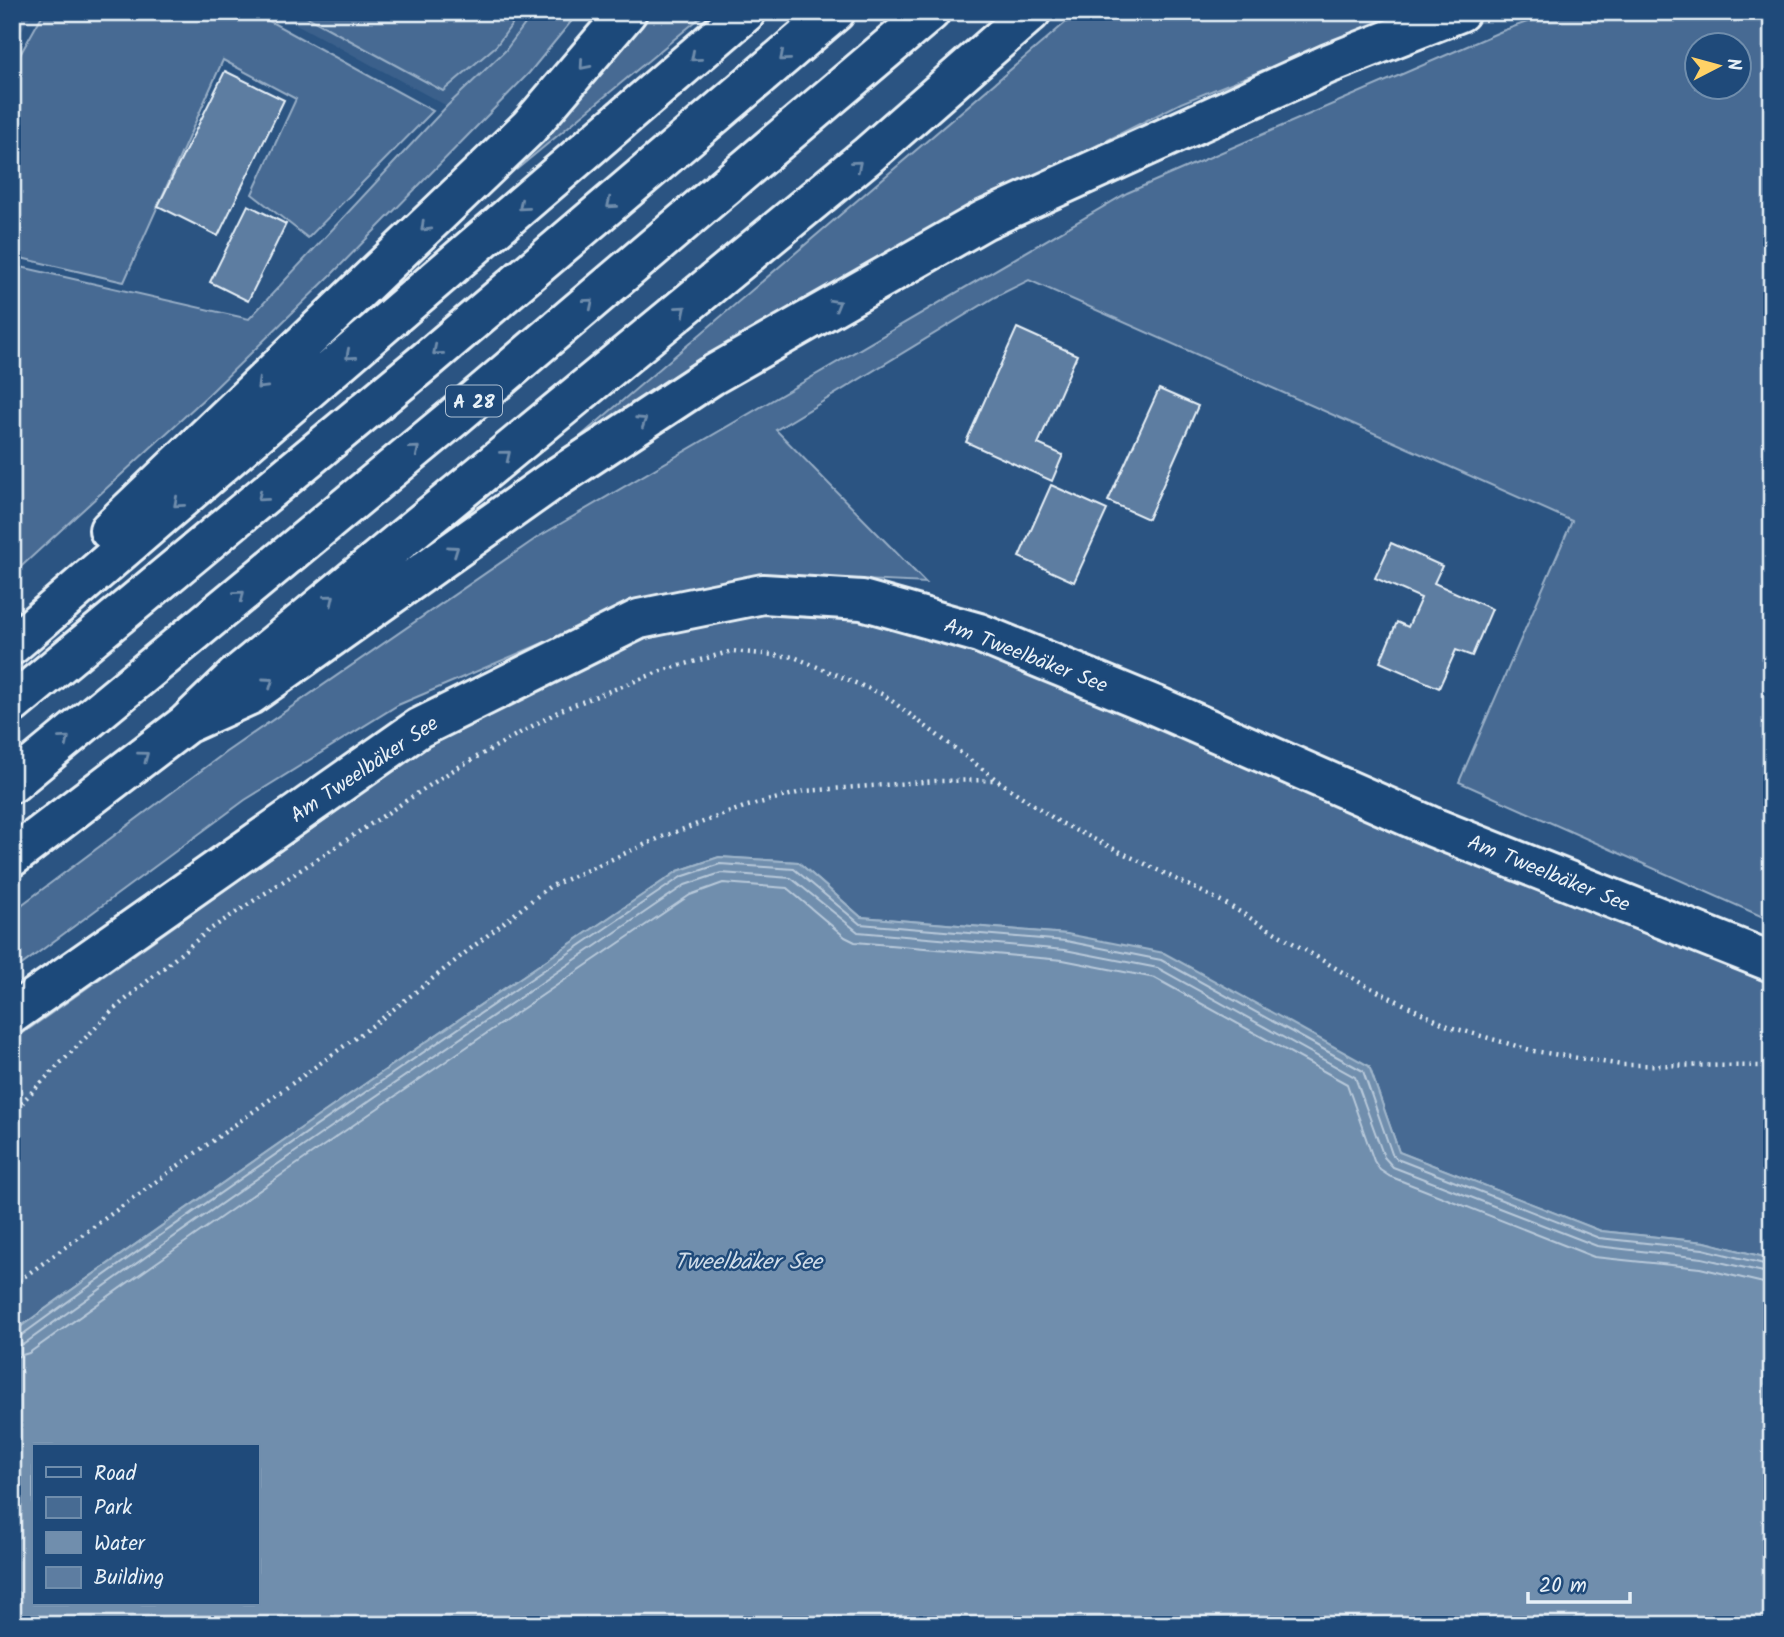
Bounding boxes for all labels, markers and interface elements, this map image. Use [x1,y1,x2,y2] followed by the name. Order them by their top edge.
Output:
[1682,32,1752,102] north arrow
[690,49,703,61] one-way arrow
[779,49,792,61] one-way arrow
[580,57,592,70] one-way arrow
[1717,57,1748,72] text: N
[848,161,861,173] one-way arrow
[606,196,618,209] one-way arrow
[518,198,531,210] one-way arrow
[420,219,433,232] one-way arrow
[581,299,594,311] one-way arrow
[829,299,842,312] one-way arrow
[674,306,686,319] one-way arrow
[432,343,445,355] one-way arrow
[346,347,359,359] one-way arrow
[256,376,269,389] one-way arrow
[446,386,502,416] road number: A 28
[634,417,647,430] one-way arrow
[408,445,420,458] one-way arrow
[499,451,511,464] one-way arrow
[257,489,270,501] one-way arrow
[173,495,186,507] one-way arrow
[446,546,459,558] one-way arrow
[232,591,245,603] one-way arrow
[322,595,335,607] one-way arrow
[939,610,1113,703] street label: Am Tweelbäker See
[261,678,274,690] one-way arrow
[284,708,446,832] street label: Am Tweelbäker See
[56,736,69,748] one-way arrow
[137,752,149,765] one-way arrow
[1462,827,1635,922] street label: Am Tweelbäker See
[674,1245,825,1281] water label: Tweelbäker See
[32,1444,259,1606] legend
[94,1458,137,1491] text: Road
[94,1492,132,1525] text: Park
[94,1528,146,1561] text: Water
[1528,1560,1630,1604] scale bar
[94,1562,164,1595] text: Building
[1539,1570,1587,1603] text: 20 m

